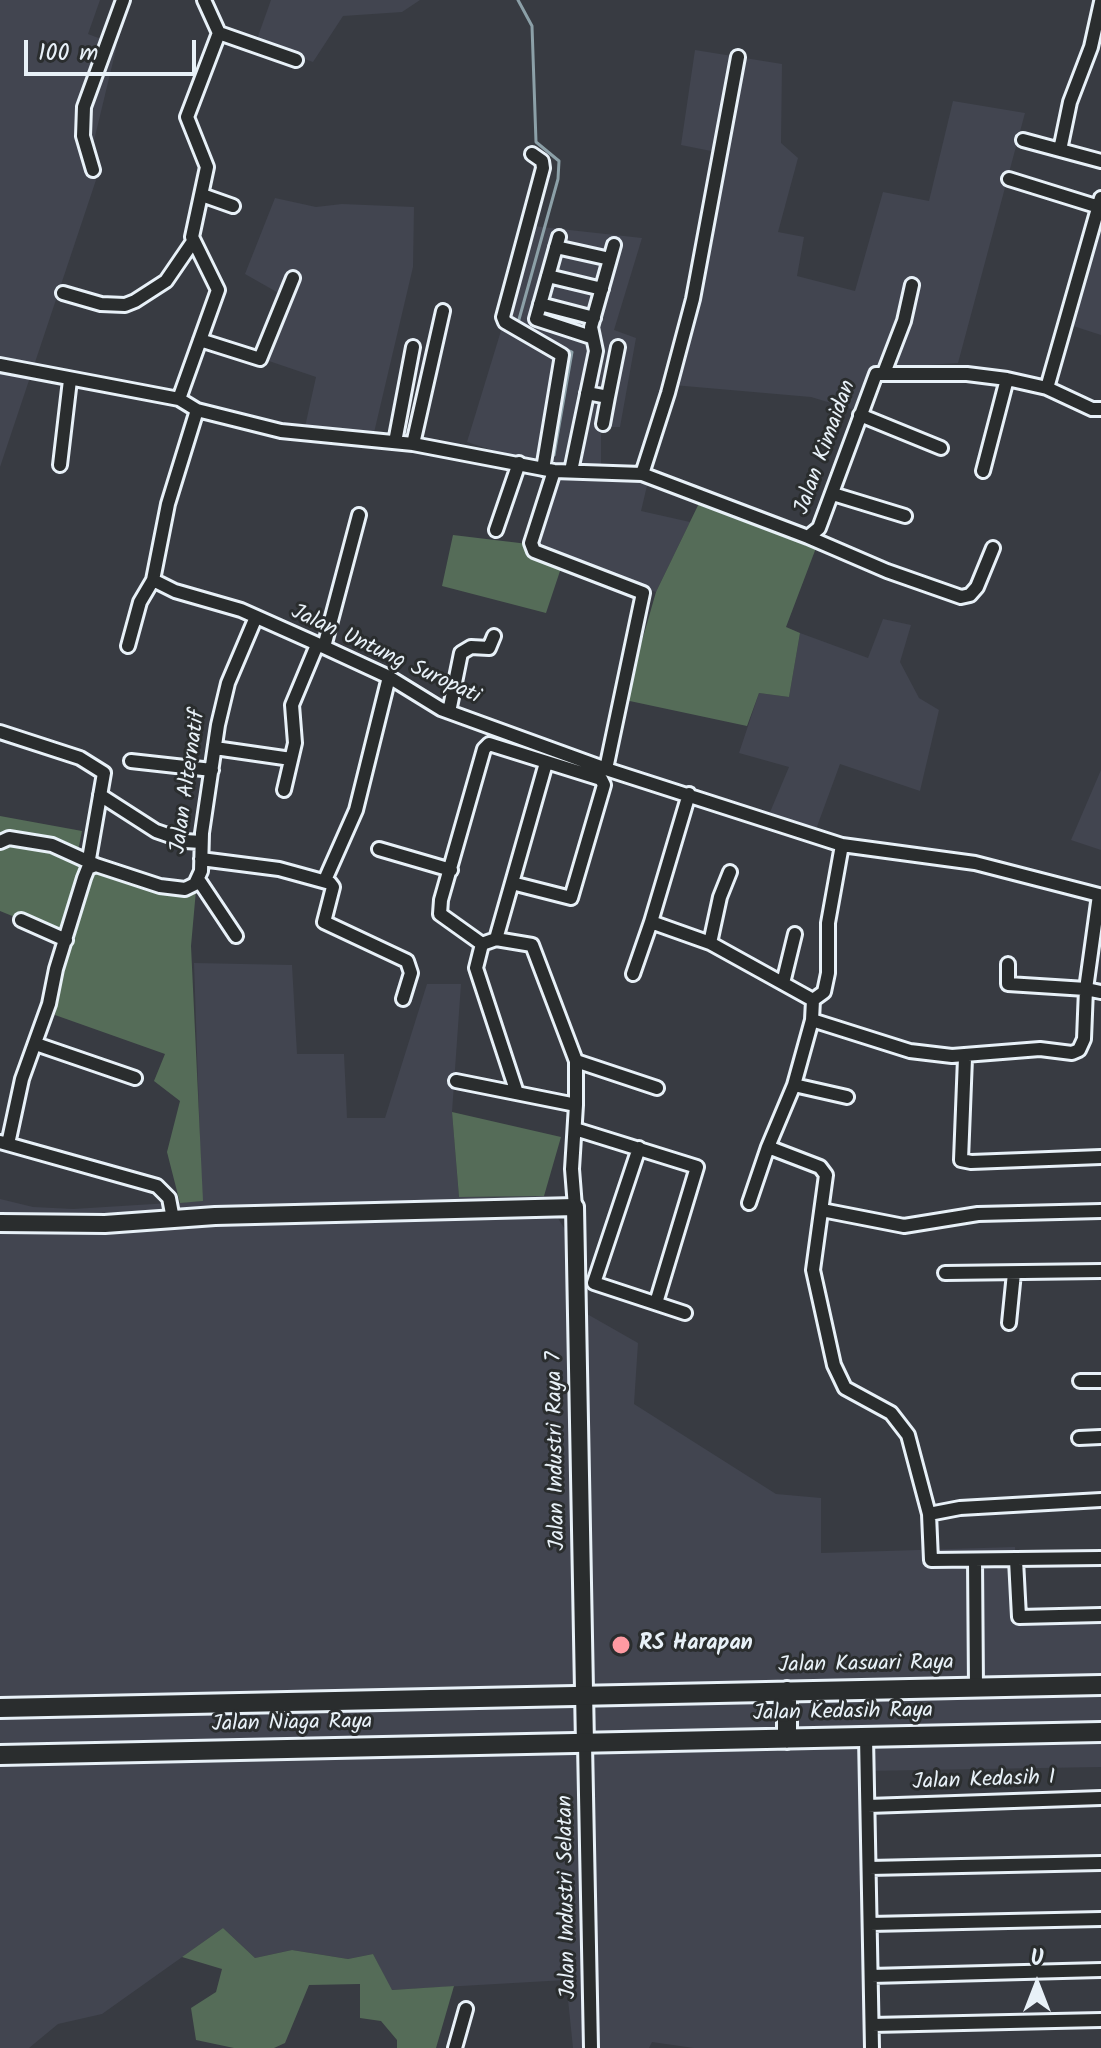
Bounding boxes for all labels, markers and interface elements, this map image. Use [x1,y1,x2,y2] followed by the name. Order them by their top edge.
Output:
[28,24,200,74] scale bar
[38,34,98,73] text: 100 m
[790,377,864,519] street label: Jalan Kimaidan
[286,601,484,711] street label: Jalan Untung Suropati
[167,708,213,856] street label: Jalan Alternatif
[543,1351,573,1551] street label: Jalan Industri Raya 7
[639,1632,753,1658] place label: RS Harapan
[610,1634,632,1656] marker: RS Harapan
[778,1651,954,1681] street label: Jalan Kasuari Raya
[753,1699,933,1729] street label: Jalan Kedasih Raya
[211,1710,373,1740] street label: Jalan Niaga Raya
[912,1766,1056,1798] street label: Jalan Kedasih I
[554,1795,584,1999] street label: Jalan Industri Selatan
[1030,1942,1044,1977] text: U
[997,1944,1077,2024] north arrow

